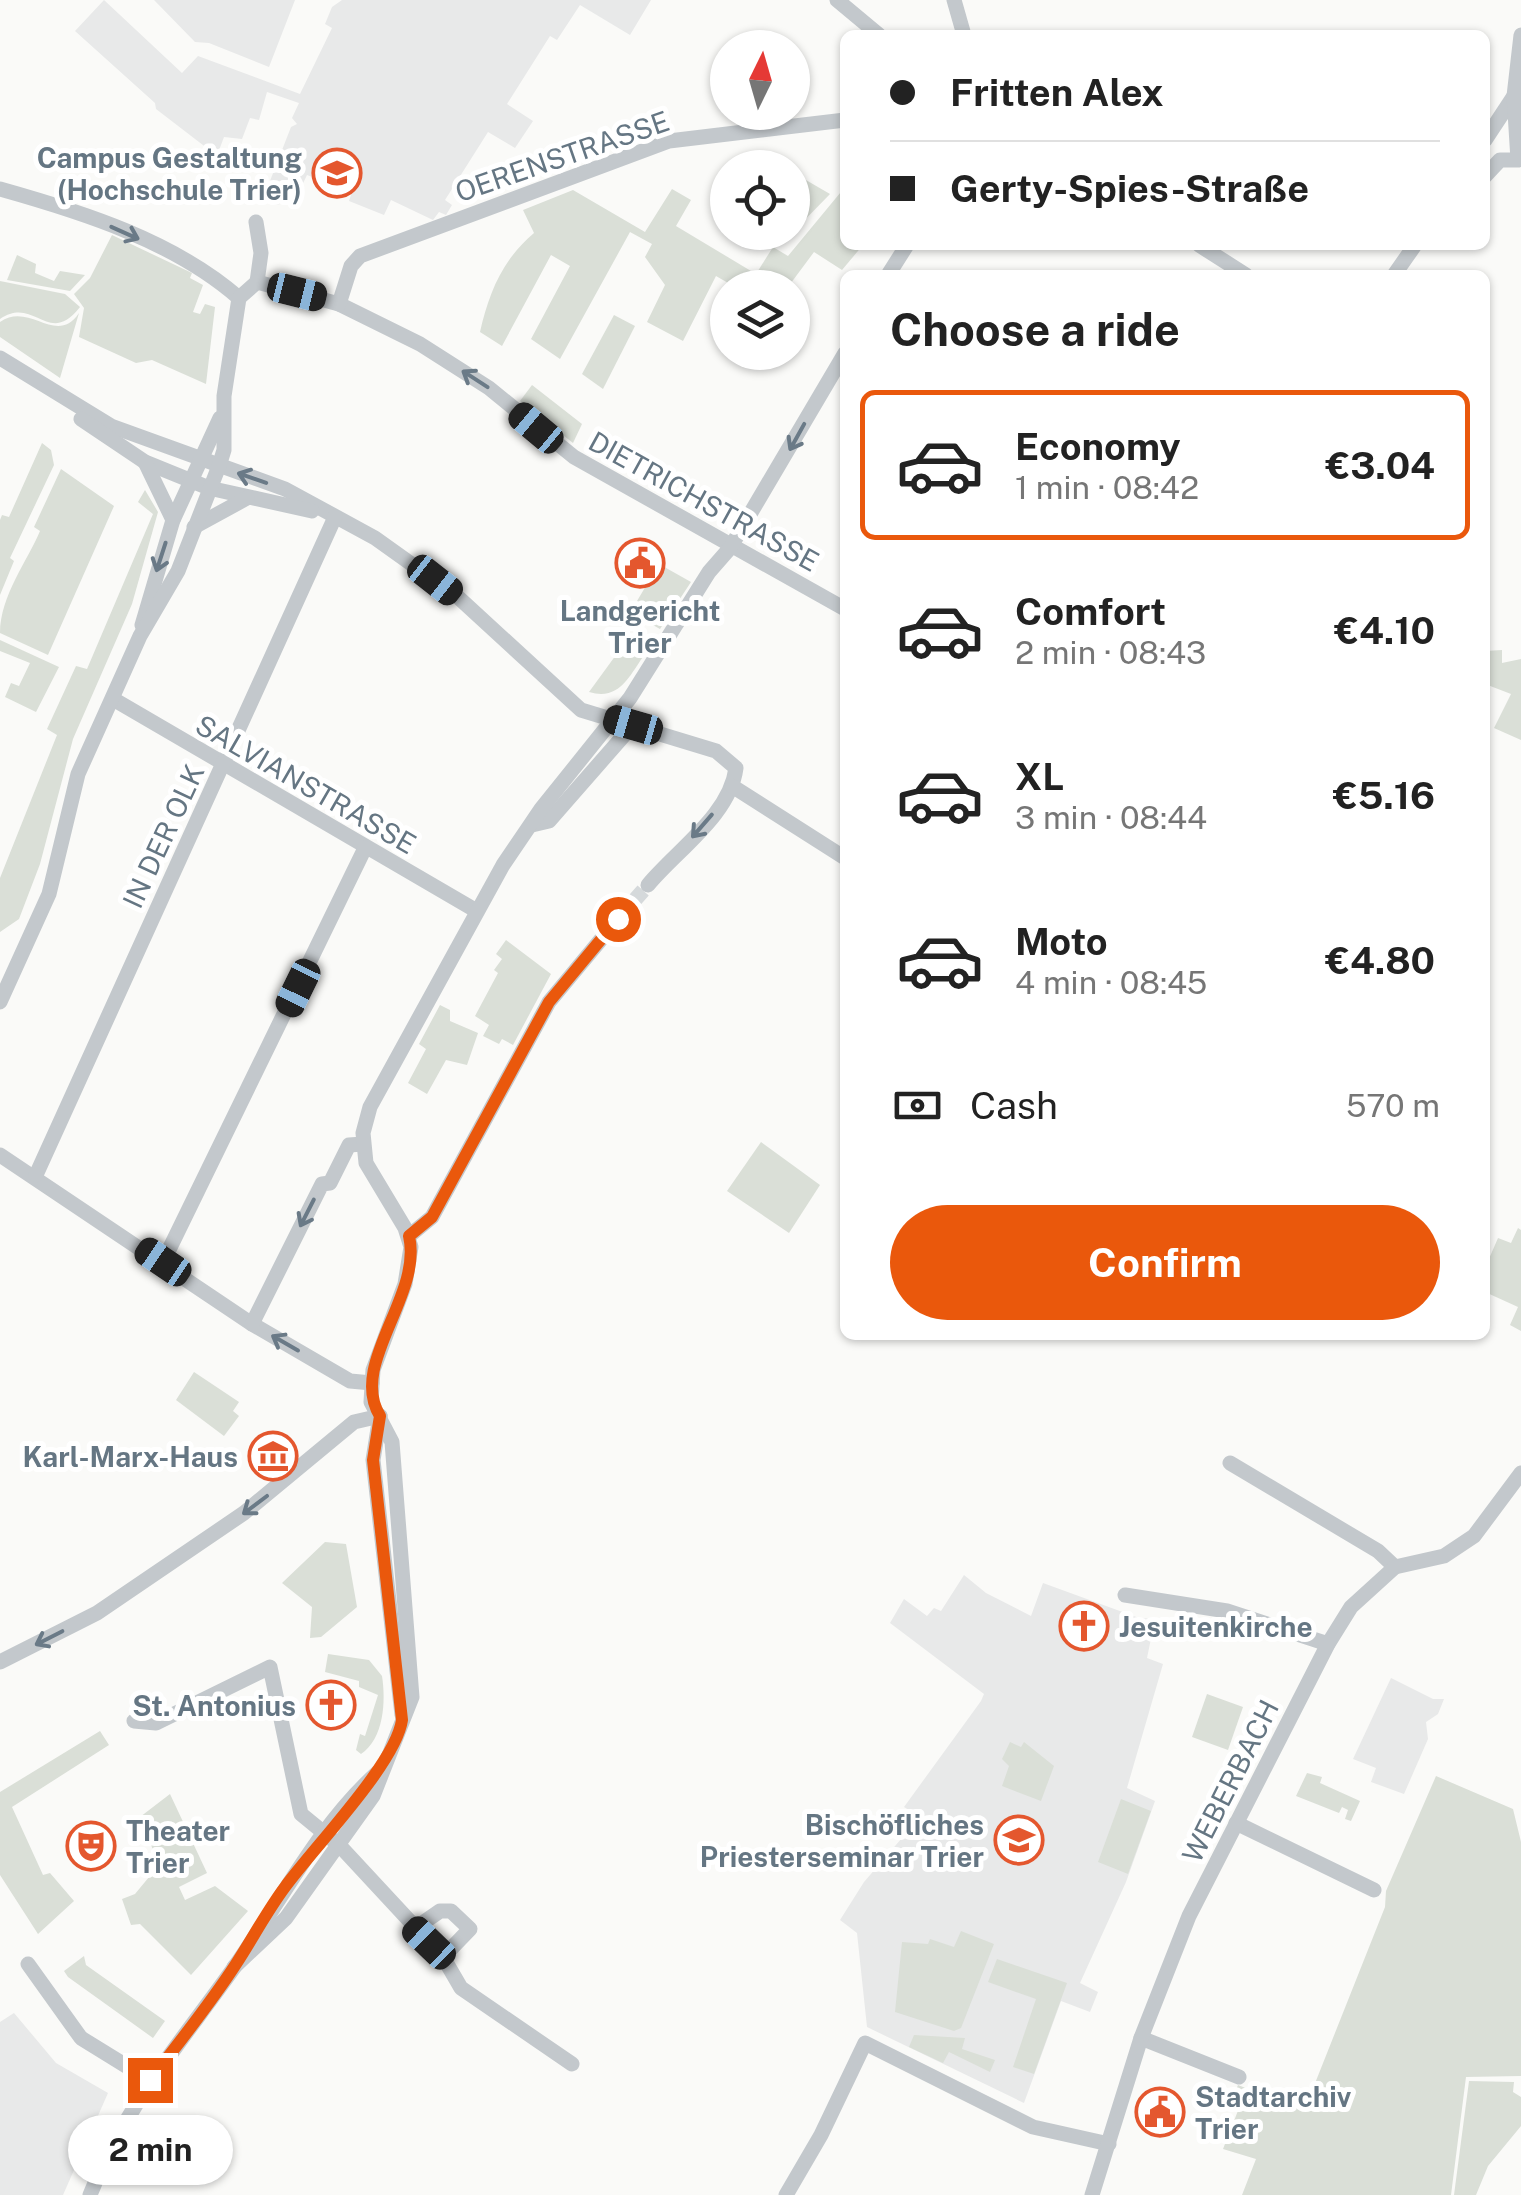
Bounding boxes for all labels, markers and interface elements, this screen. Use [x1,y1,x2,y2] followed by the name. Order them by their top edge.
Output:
[710,30,810,130] north arrow
[710,30,810,370] map controls
[950,70,1164,115] text: Fritten Alex
[451,104,673,208] street label: OERENSTRASSE
[37,141,302,206] place label: Campus Gestaltung (Hochschule Trier)
[311,147,363,199] school or university icon: Campus Gestaltung (Hochschule Trier)
[710,150,810,250] button: locate
[950,166,1309,211] text: Gerty-Spies-Straße
[109,225,140,243] one-way arrow
[264,270,330,314] car
[710,270,810,370] button: layers
[890,303,1180,356] text: Choose a ride
[461,368,489,389] one-way arrow
[503,397,569,459] car
[895,420,985,510] icon: car
[786,422,806,452] one-way arrow
[583,424,825,578] street label: DIETRICHSTRASSE
[1015,424,1181,469] text: Economy
[1325,443,1435,488] text: €3.04
[236,467,268,485] one-way arrow
[1015,469,1199,506] text: 1 min · 08:42
[614,537,666,589] public building icon: Landgericht Trier
[151,541,169,573] one-way arrow
[402,550,468,610] car
[895,585,985,675] icon: car
[1015,589,1166,634] text: Comfort
[560,594,720,659] place label: Landgericht Trier
[1334,608,1435,653] text: €4.10
[1015,634,1206,671] text: 2 min · 08:43
[600,702,666,748] car
[190,708,422,860] street label: SALVIANSTRASSE
[895,750,985,840] icon: car
[1015,754,1064,799] text: XL
[115,759,211,913] street label: IN DER OLK
[1333,773,1435,818] text: €5.16
[1015,799,1207,836] text: 3 min · 08:44
[691,813,713,839] one-way arrow
[596,897,641,942] route start
[895,915,985,1005] icon: car
[1015,919,1108,964] text: Moto
[1325,938,1435,983] text: €4.80
[271,954,325,1022] car
[1015,964,1207,1001] text: 4 min · 08:45
[890,1078,945,1133] icon: cash
[970,1083,1058,1128] text: Cash
[1346,1087,1440,1124] text: 570 m
[297,1198,316,1228] one-way arrow
[890,1205,1440,1320] button: Confirm
[130,1233,196,1291] car
[270,1333,300,1353] one-way arrow
[247,1430,299,1482] museum icon: Karl-Marx-Haus
[23,1440,238,1473] place label: Karl-Marx-Haus
[242,1494,269,1515] one-way arrow
[1058,1600,1110,1652] church icon: Jesuitenkirche
[1119,1610,1313,1643] place label: Jesuitenkirche
[34,1629,64,1648] one-way arrow
[305,1679,357,1731] church icon: St. Antonius
[132,1689,296,1722] place label: St. Antonius
[1175,1694,1285,1868] street label: WEBERBACH
[700,1808,984,1873] place label: Bischöfliches Priesterseminar Trier
[126,1814,230,1879] place label: Theater Trier
[993,1814,1045,1866] school or university icon: Bischöfliches Priesterseminar Trier
[65,1820,117,1872] theatre icon: Theater Trier
[397,1911,461,1975] car
[128,2058,173,2103] route end
[1195,2080,1352,2145] place label: Stadtarchiv Trier
[1134,2086,1186,2138] public building icon: Stadtarchiv Trier
[68,2115,232,2185] callout: 2 min
[109,2131,192,2168] text: 2 min

